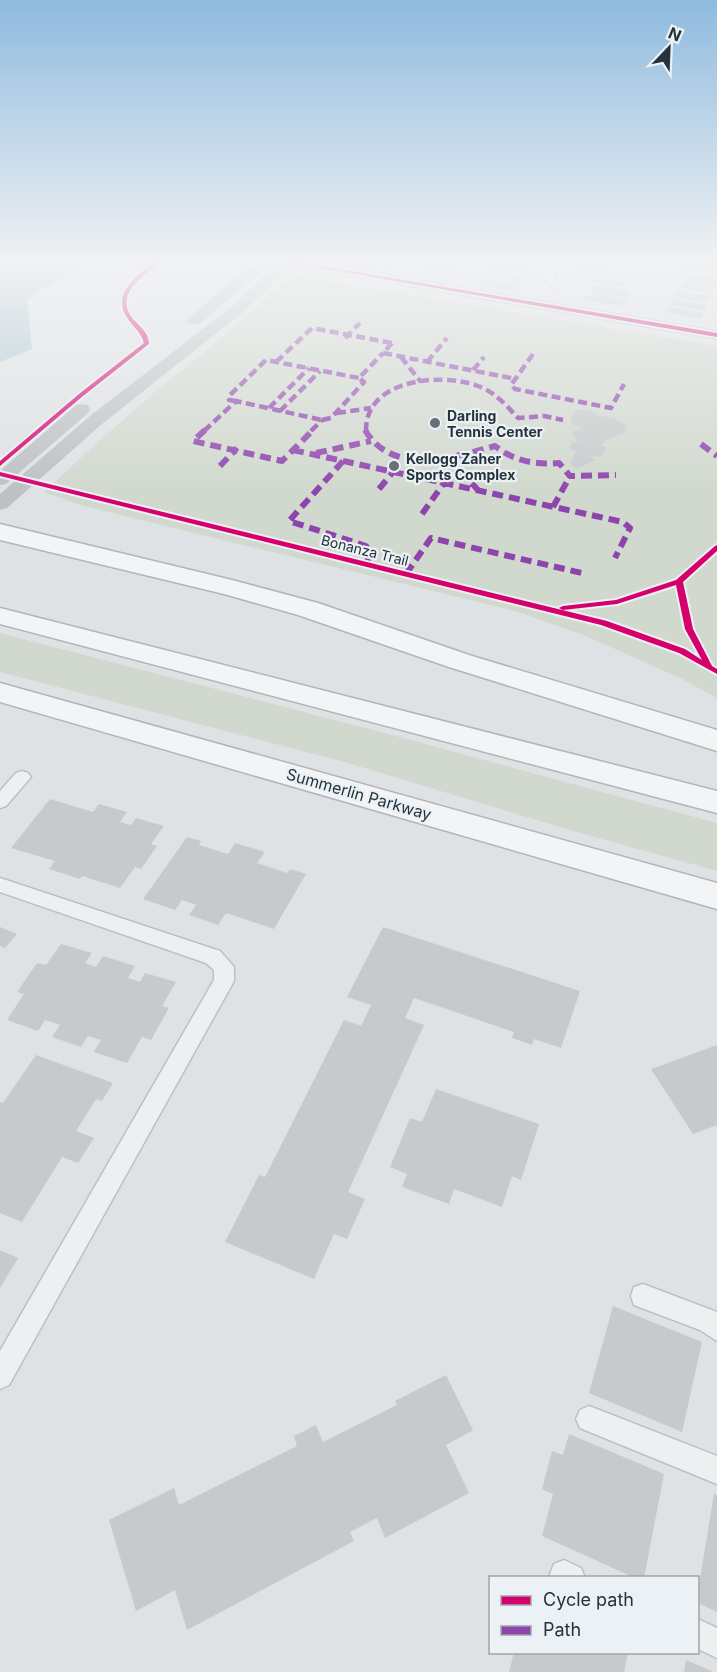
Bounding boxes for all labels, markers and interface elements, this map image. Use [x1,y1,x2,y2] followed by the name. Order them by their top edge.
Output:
[639,18,699,78] north arrow
[665,23,684,46] text: N
[447,407,543,440] place label: Darling Tennis Center
[428,416,442,430] marker: Darling Tennis Center
[406,450,515,483] place label: Kellogg Zaher Sports Complex
[387,459,401,473] marker: Kellogg Zaher Sports Complex
[319,531,411,569] street label: Bonanza Trail
[284,764,434,824] street label: Summerlin Parkway
[489,1576,699,1654] legend
[543,1589,634,1610] text: Cycle path
[543,1619,581,1640] text: Path

